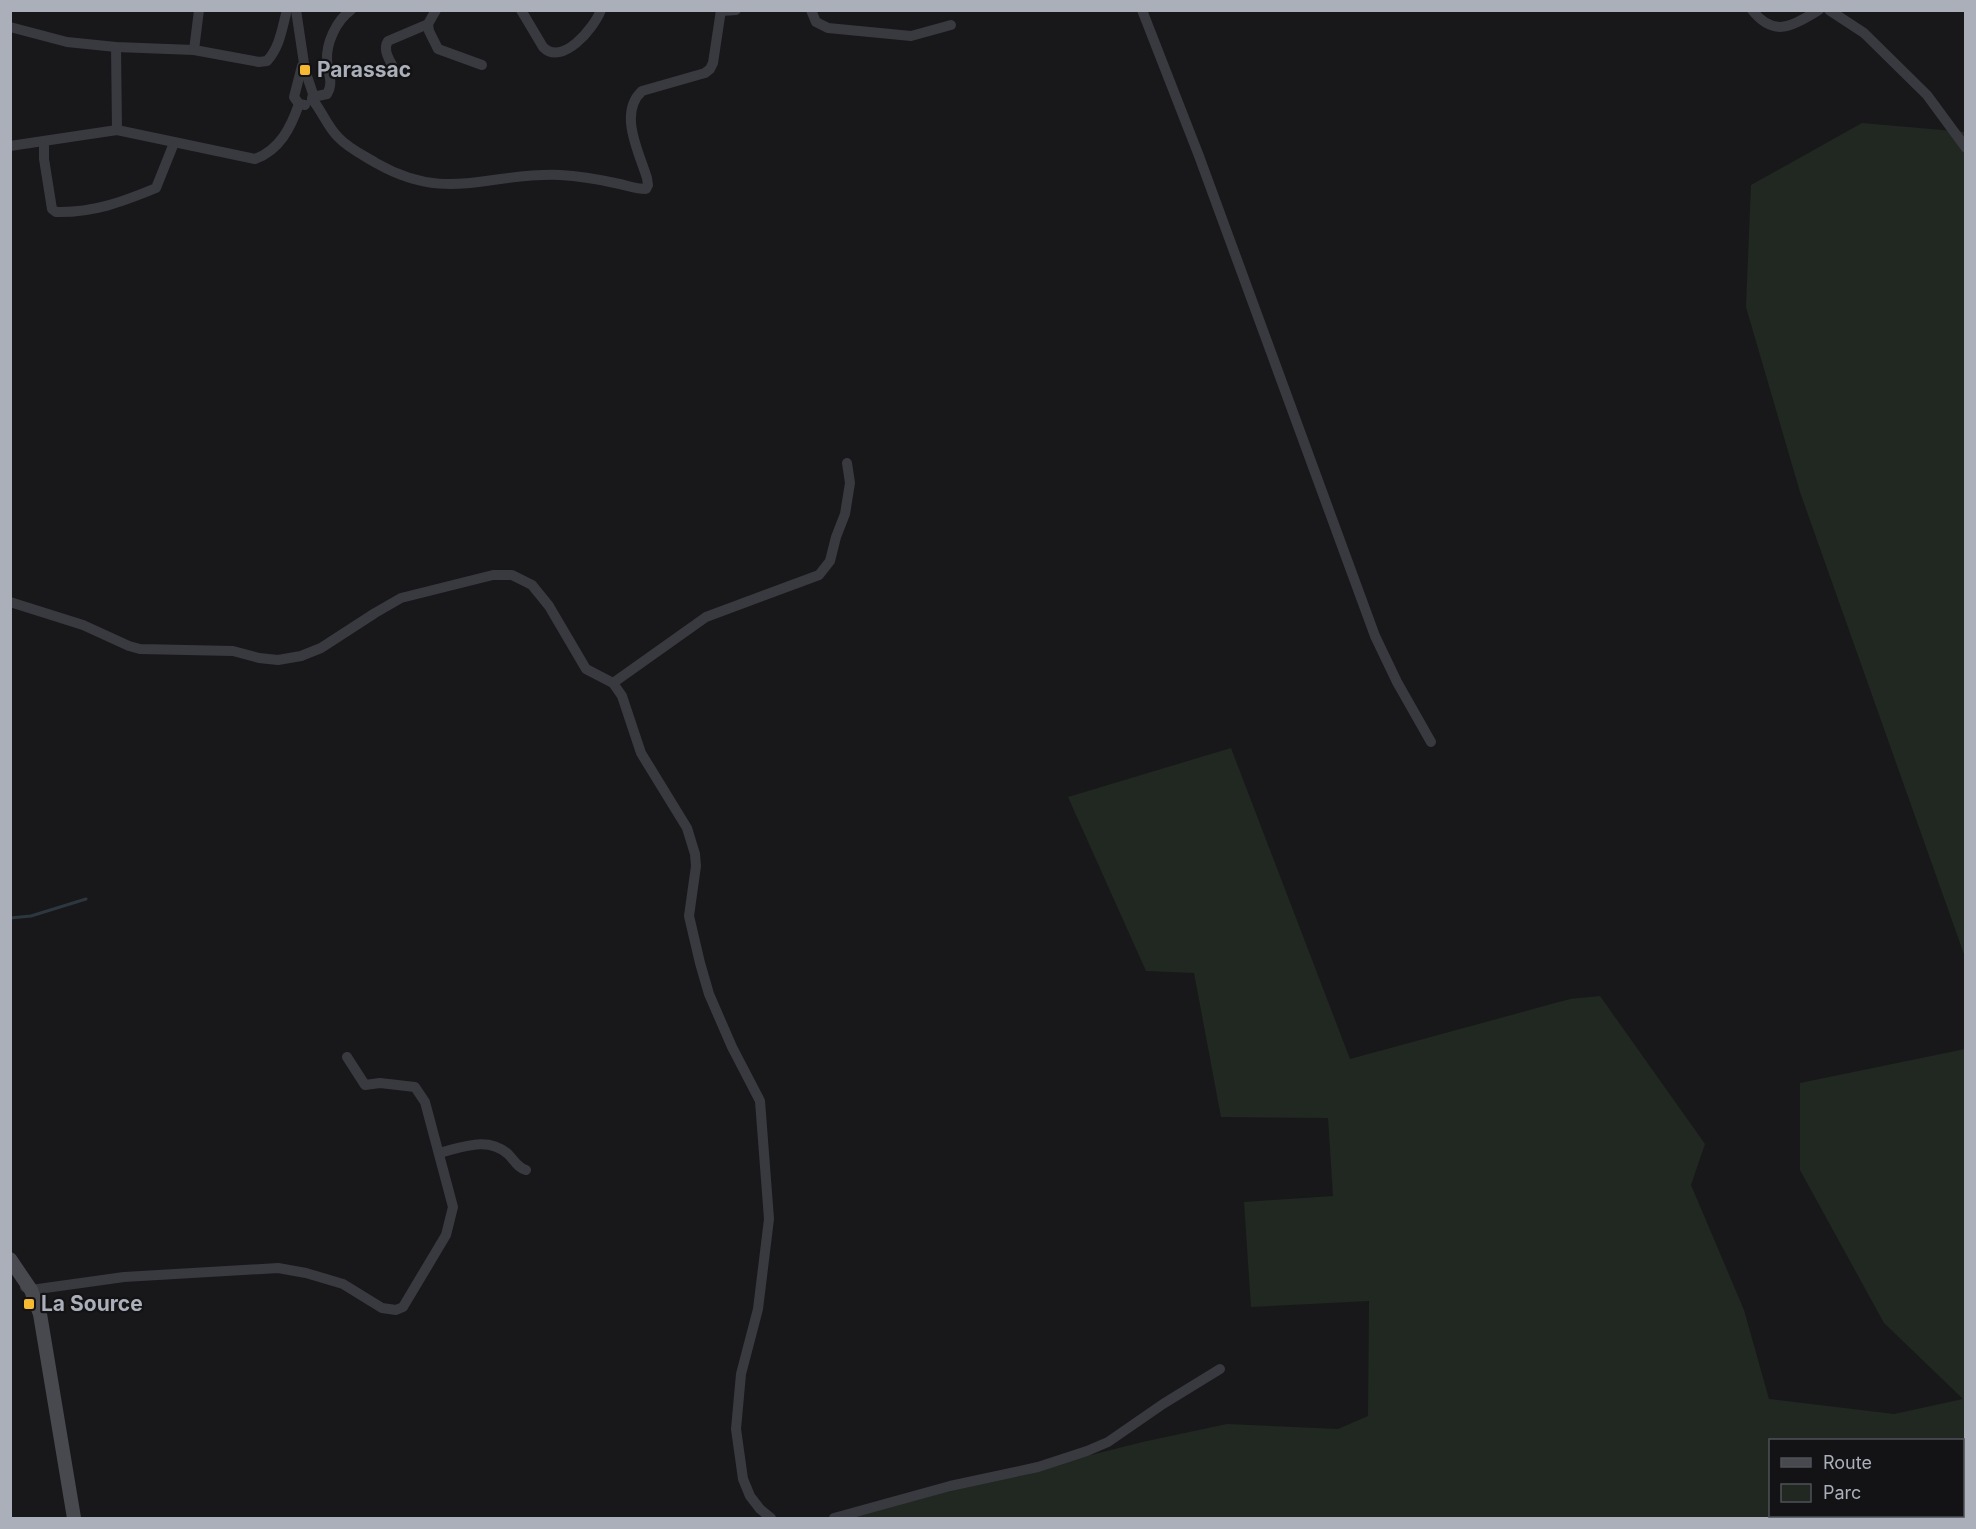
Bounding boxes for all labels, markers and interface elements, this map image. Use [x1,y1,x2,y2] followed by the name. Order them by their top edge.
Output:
[317,57,411,82] place label: Parassac
[298,63,312,77] marker: Parassac
[41,1291,143,1316] place label: La Source
[22,1297,36,1311] marker: La Source
[1769,1439,1964,1517] legend
[1823,1452,1872,1473] text: Route
[1823,1482,1861,1503] text: Parc

